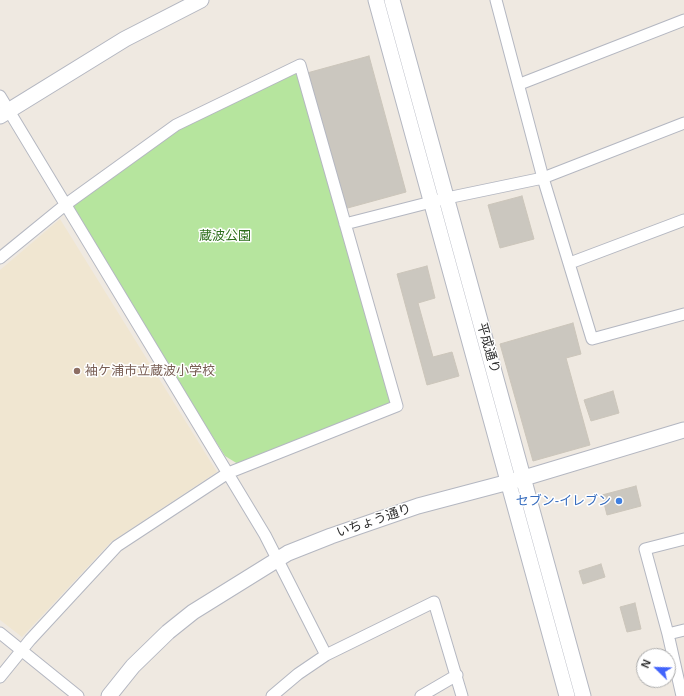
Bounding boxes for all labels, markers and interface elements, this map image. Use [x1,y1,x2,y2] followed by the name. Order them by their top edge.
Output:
[199,228,251,244] park label: 蔵波公園
[473,321,503,375] street label: 平成通り
[85,363,215,379] place label: 袖ケ浦市立蔵波小学校
[72,366,82,376] marker: 袖ケ浦市立蔵波小学校
[516,493,611,509] place label: セブン-イレブン
[614,496,624,506] marker: セブン-イレブン
[335,501,413,541] street label: いちょう通り
[636,648,676,688] north arrow
[639,658,653,670] text: N

